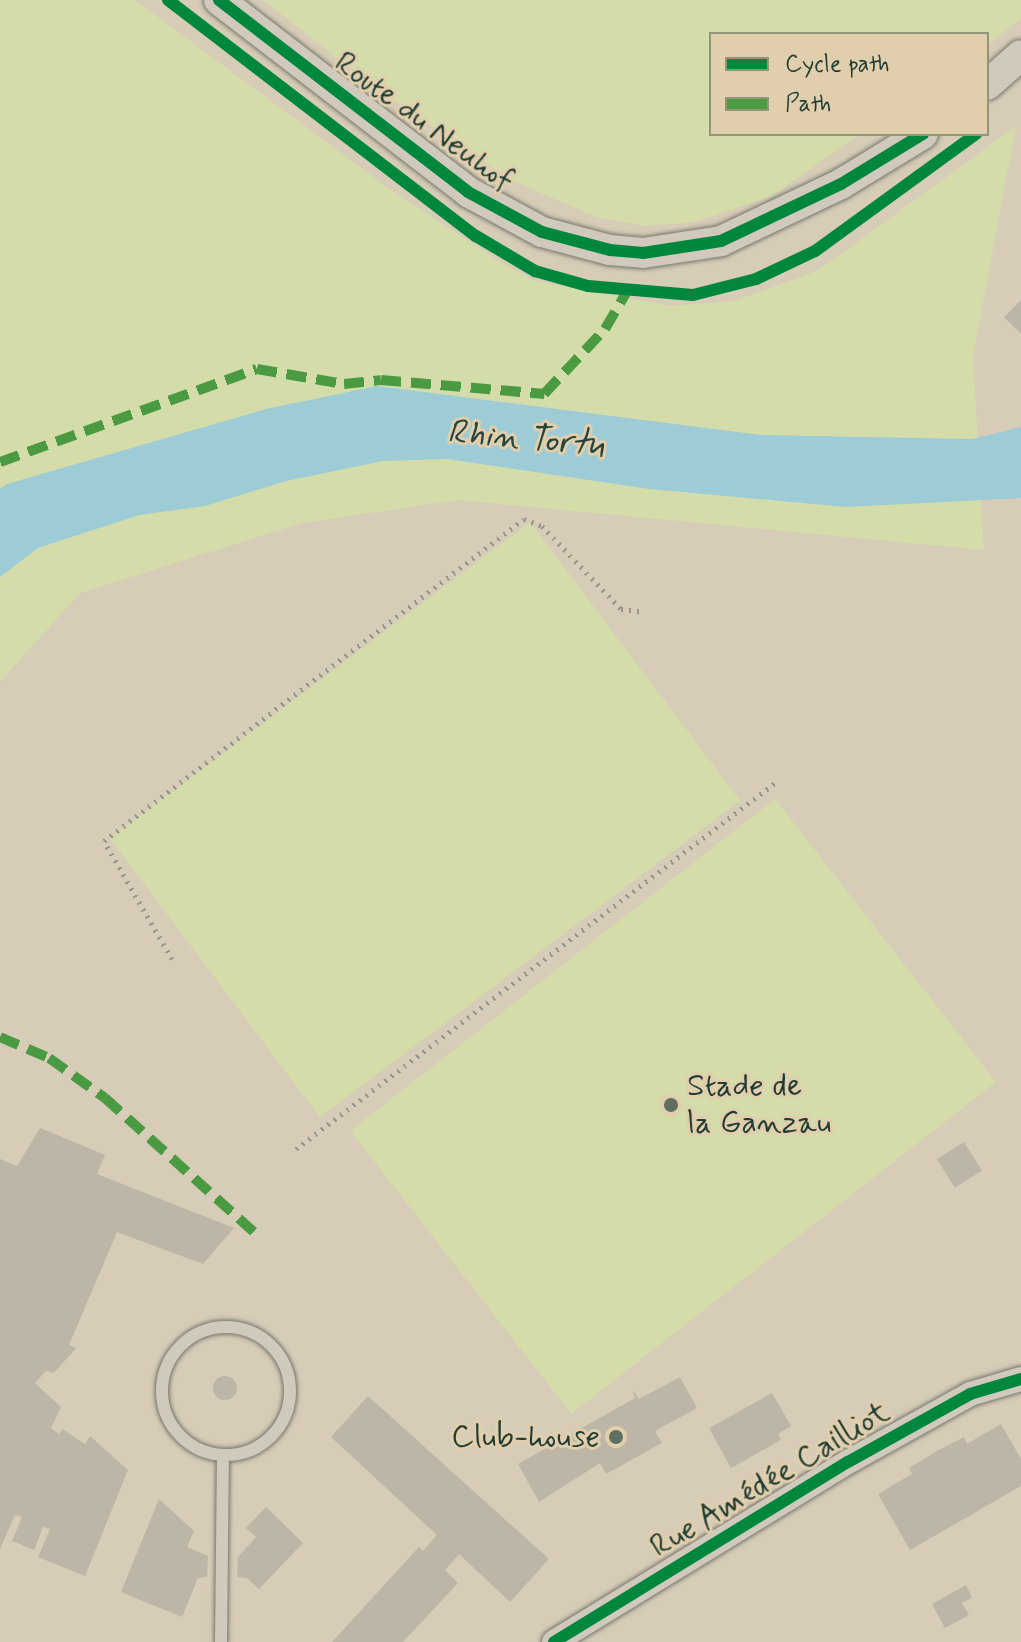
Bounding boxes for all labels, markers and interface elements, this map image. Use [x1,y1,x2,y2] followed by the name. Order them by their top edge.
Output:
[709,32,989,136] legend
[330,46,518,198] street label: Route du Neuhof
[785,49,890,80] text: Cycle path
[785,89,831,120] text: Path
[445,412,607,466] water label: Rhin Tortu
[687,1068,824,1143] place label: Stade de la Ganzau
[662,1096,680,1114] marker: Stade de la Ganzau
[643,1393,897,1567] street label: Rue Amédée Cailliot
[451,1418,600,1456] place label: Club-house
[607,1428,625,1446] marker: Club-house

